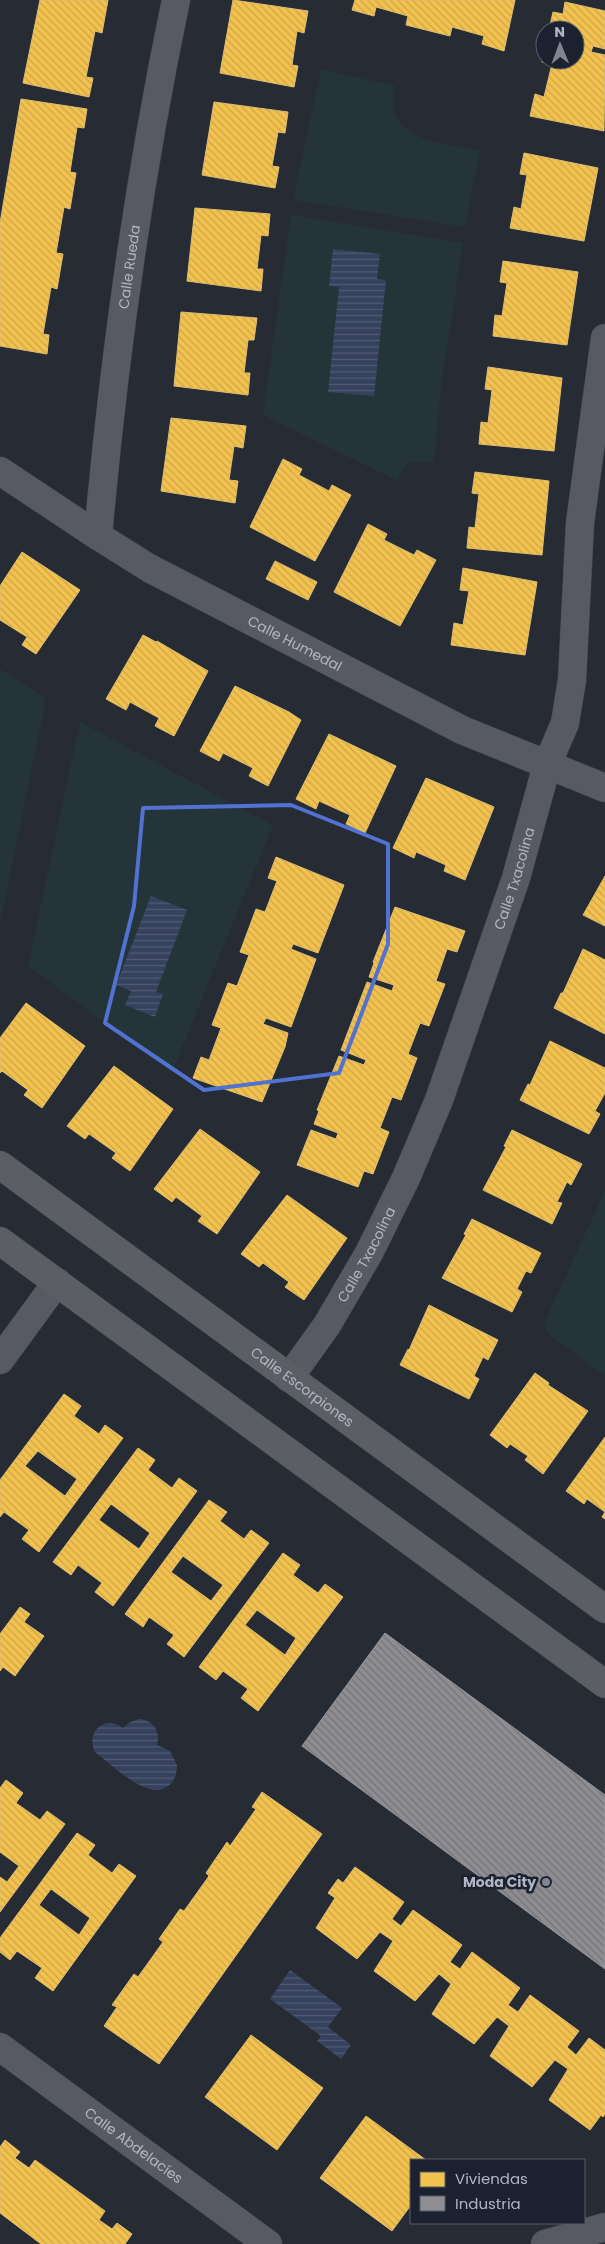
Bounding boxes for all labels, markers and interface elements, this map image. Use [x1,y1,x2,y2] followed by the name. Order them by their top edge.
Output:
[535,20,585,70] north arrow
[554,22,565,42] text: N
[113,223,145,310] street label: Calle Rueda
[244,611,346,676] street label: Calle Humedal
[489,825,539,932] street label: Calle Txacolina
[332,1203,400,1306] street label: Calle Txacolina
[247,1342,358,1432] street label: Calle Escorpiones
[463,1872,536,1892] place label: Moda City
[540,1876,552,1888] marker: Moda City
[80,2102,187,2188] street label: Calle Abdelacíes
[410,2159,585,2224] legend
[455,2168,528,2189] text: Viviendas
[455,2193,521,2214] text: Industria

